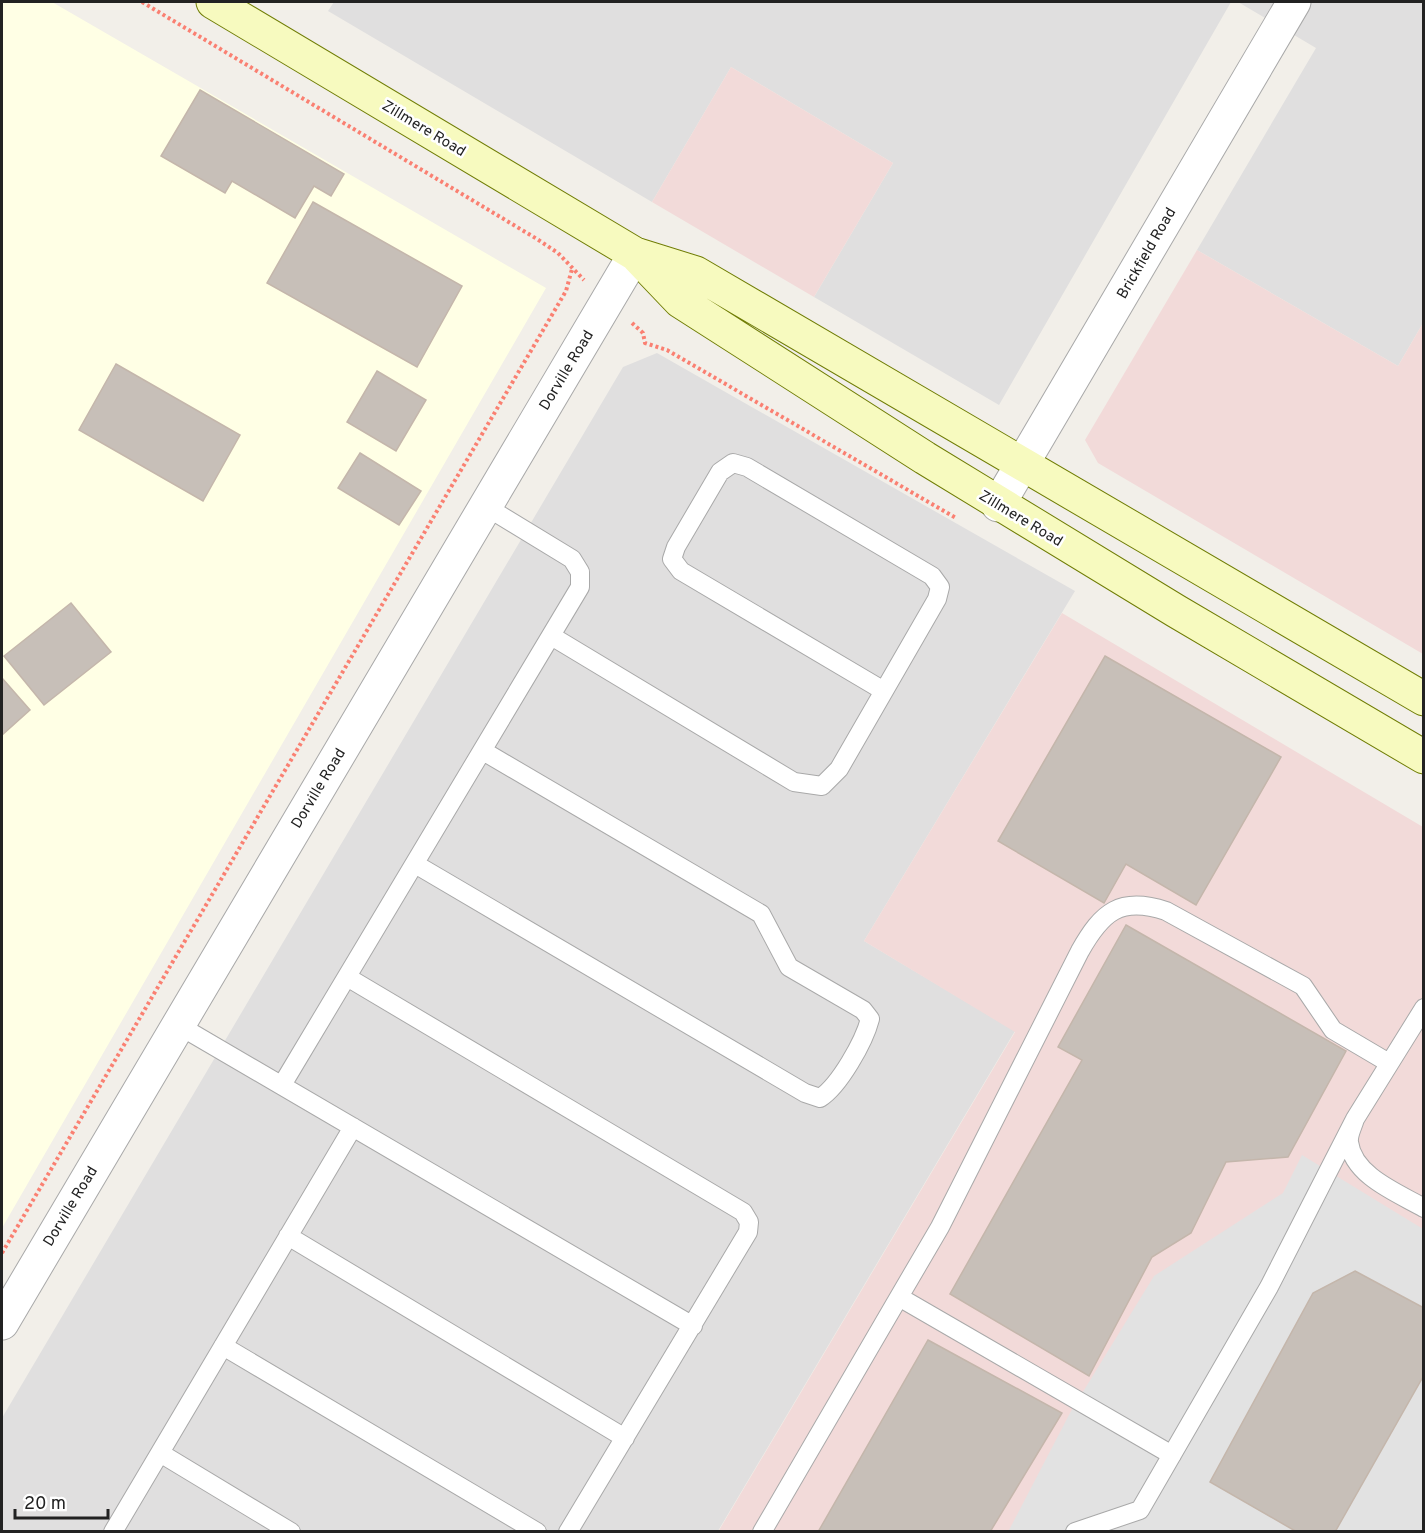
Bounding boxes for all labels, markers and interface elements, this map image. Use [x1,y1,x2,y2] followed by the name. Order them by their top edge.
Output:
[378,97,469,162] street label: Zillmere Road
[1114,205,1181,303] street label: Brickfield Road
[536,327,599,414] street label: Dorville Road
[975,487,1066,552] street label: Zillmere Road
[288,745,351,832] street label: Dorville Road
[40,1163,103,1250] street label: Dorville Road
[15,1482,108,1520] scale bar
[24,1493,66,1516] text: 20 m

